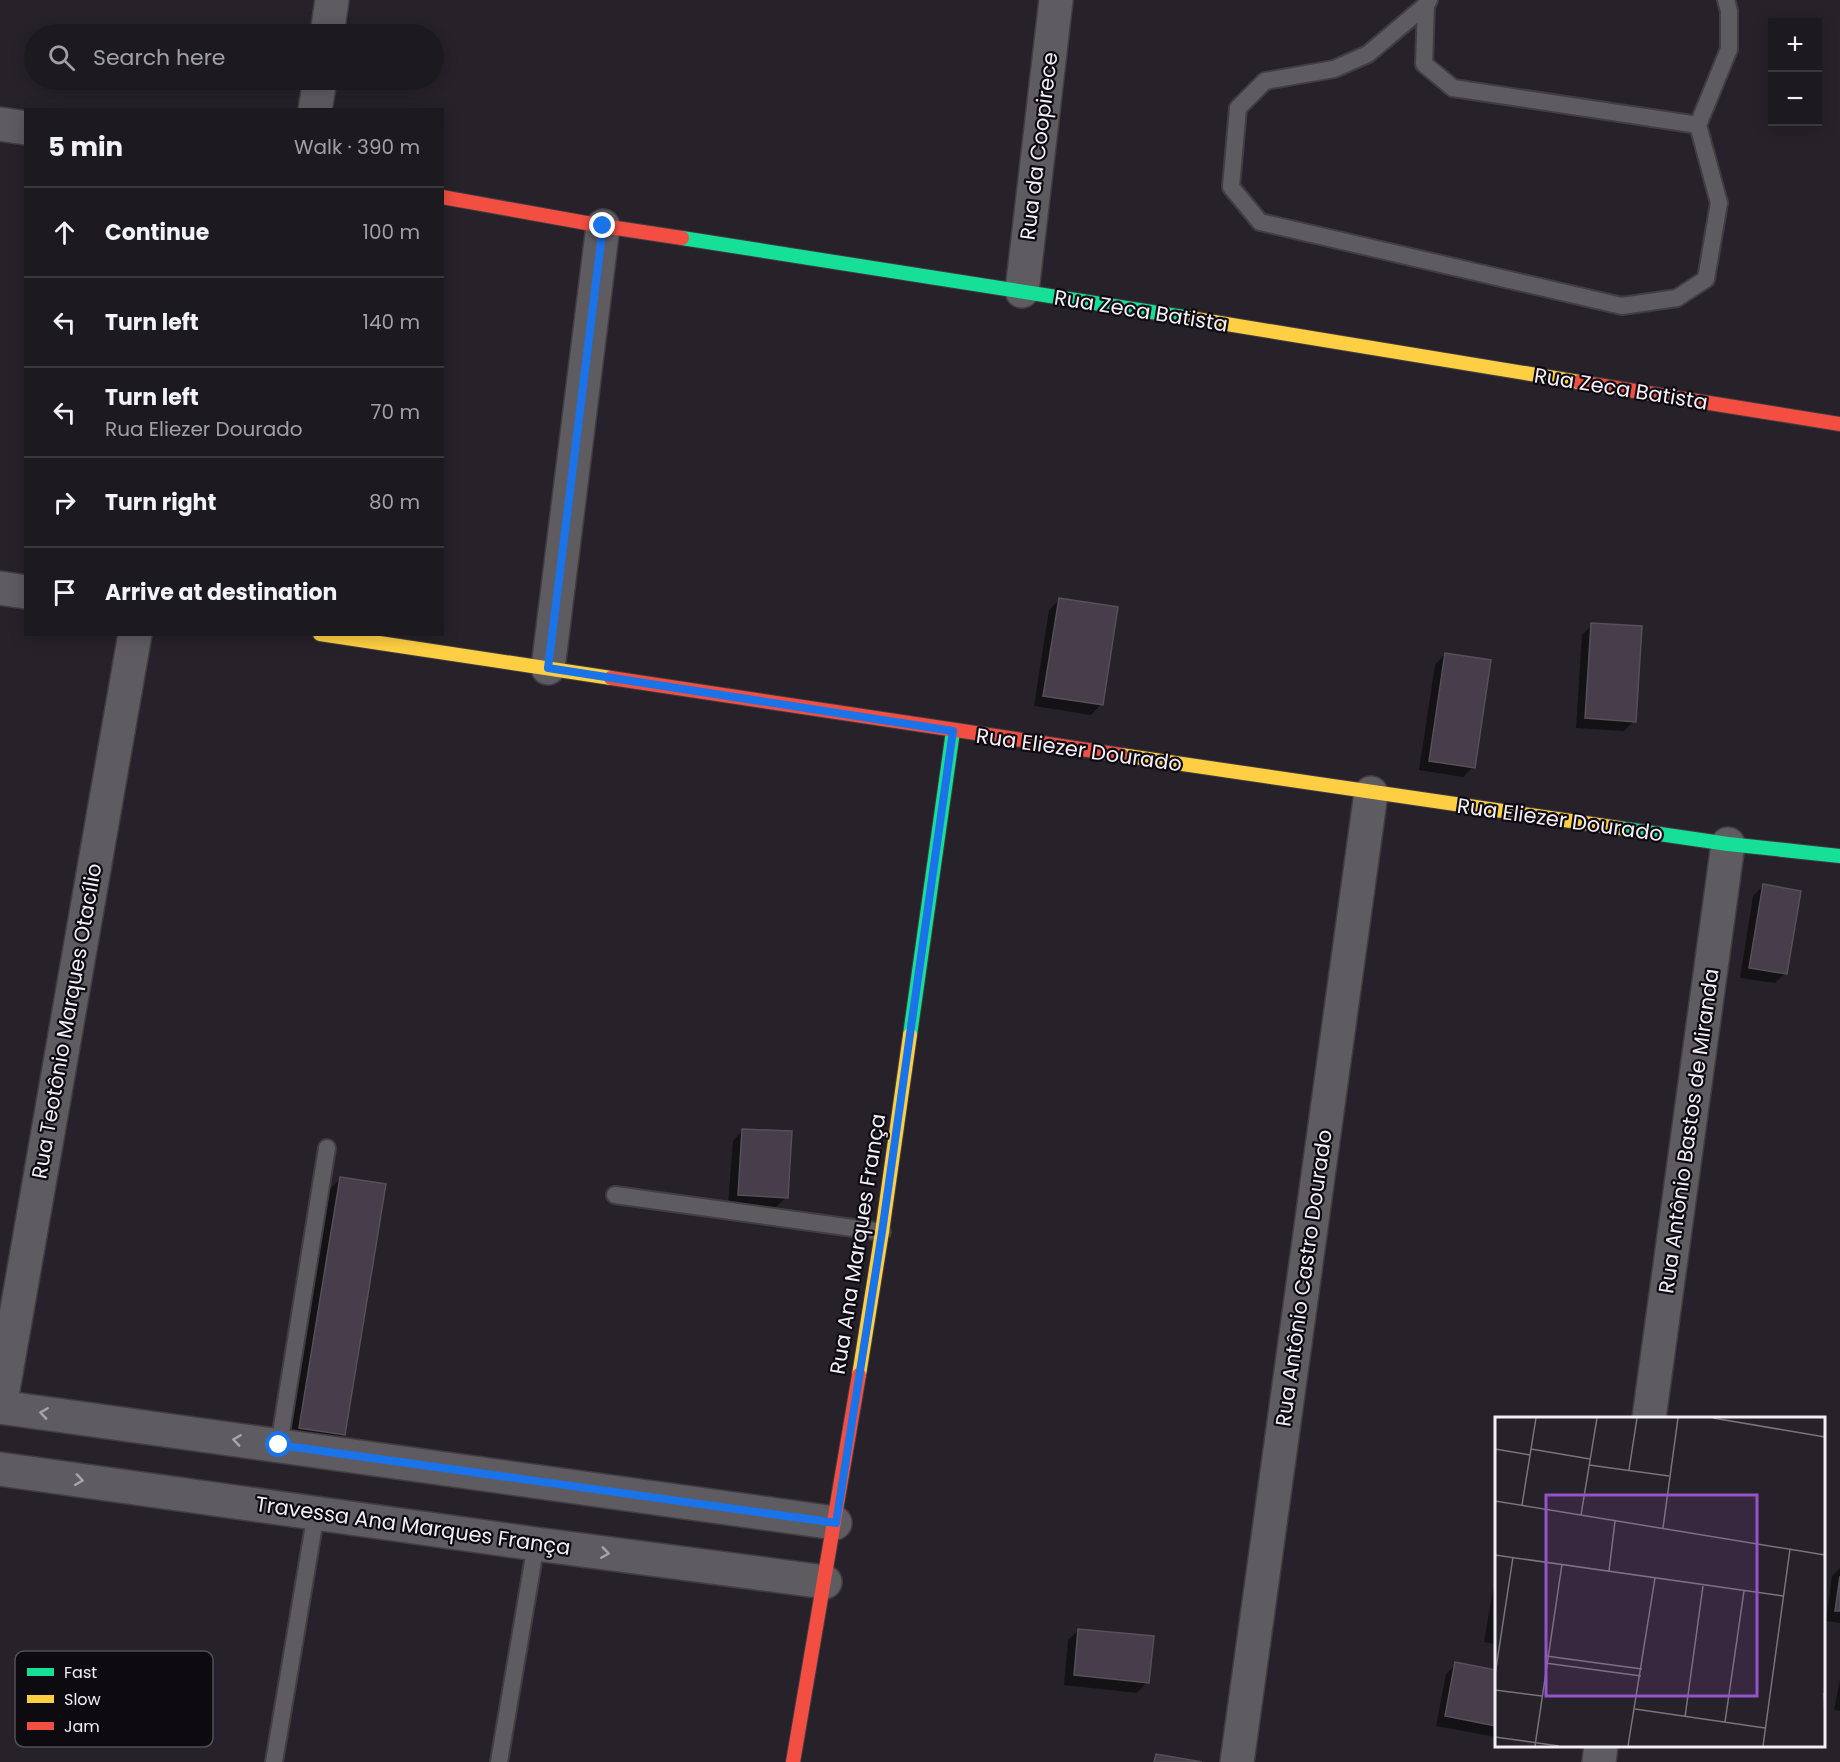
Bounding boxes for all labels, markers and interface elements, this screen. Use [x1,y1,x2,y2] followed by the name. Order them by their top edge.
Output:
[1768,18,1822,126] map controls
[1768,18,1822,72] button: +
[24,24,444,90] search box
[45,41,78,74] icon: search
[93,42,226,73] text: Search here
[1013,50,1064,242] street label: Rua da Coopirece
[1768,72,1822,126] button: −
[48,129,123,165] text: 5 min
[294,133,420,161] text: Walk · 390 m
[589,212,615,238] route end
[48,216,81,249] icon: ahead
[105,217,209,248] text: Continue
[363,218,420,246] text: 100 m
[1052,282,1230,339] street label: Rua Zeca Batista
[48,306,81,339] icon: left
[105,307,199,338] text: Turn left
[363,308,420,336] text: 140 m
[1532,360,1710,417] street label: Rua Zeca Batista
[105,382,199,413] text: Turn left
[48,396,81,429] icon: left
[371,398,420,426] text: 70 m
[105,415,303,443] text: Rua Eliezer Dourado
[48,486,81,519] icon: right
[105,487,216,518] text: Turn right
[369,488,420,516] text: 80 m
[48,576,81,609] icon: arrive
[105,577,337,608] text: Arrive at destination
[974,721,1184,778] street label: Rua Eliezer Dourado
[1455,791,1665,848] street label: Rua Eliezer Dourado
[24,861,109,1181] street label: Rua Teotônio Marques Otacílio
[1651,967,1726,1295] street label: Rua Antônio Bastos de Miranda
[823,1111,892,1376] street label: Rua Ana Marques França
[1268,1128,1339,1428] street label: Rua Antônio Castro Dourado
[39,1407,48,1419] one-way arrow
[1495,1417,1825,1747] inset map
[265,1431,291,1457] route start
[232,1434,241,1446] one-way arrow
[74,1473,83,1485] one-way arrow
[254,1489,572,1562] street label: Travessa Ana Marques França
[600,1546,609,1558] one-way arrow
[15,1651,213,1747] legend
[64,1661,97,1684] text: Fast
[64,1688,101,1711] text: Slow
[64,1715,100,1738] text: Jam

